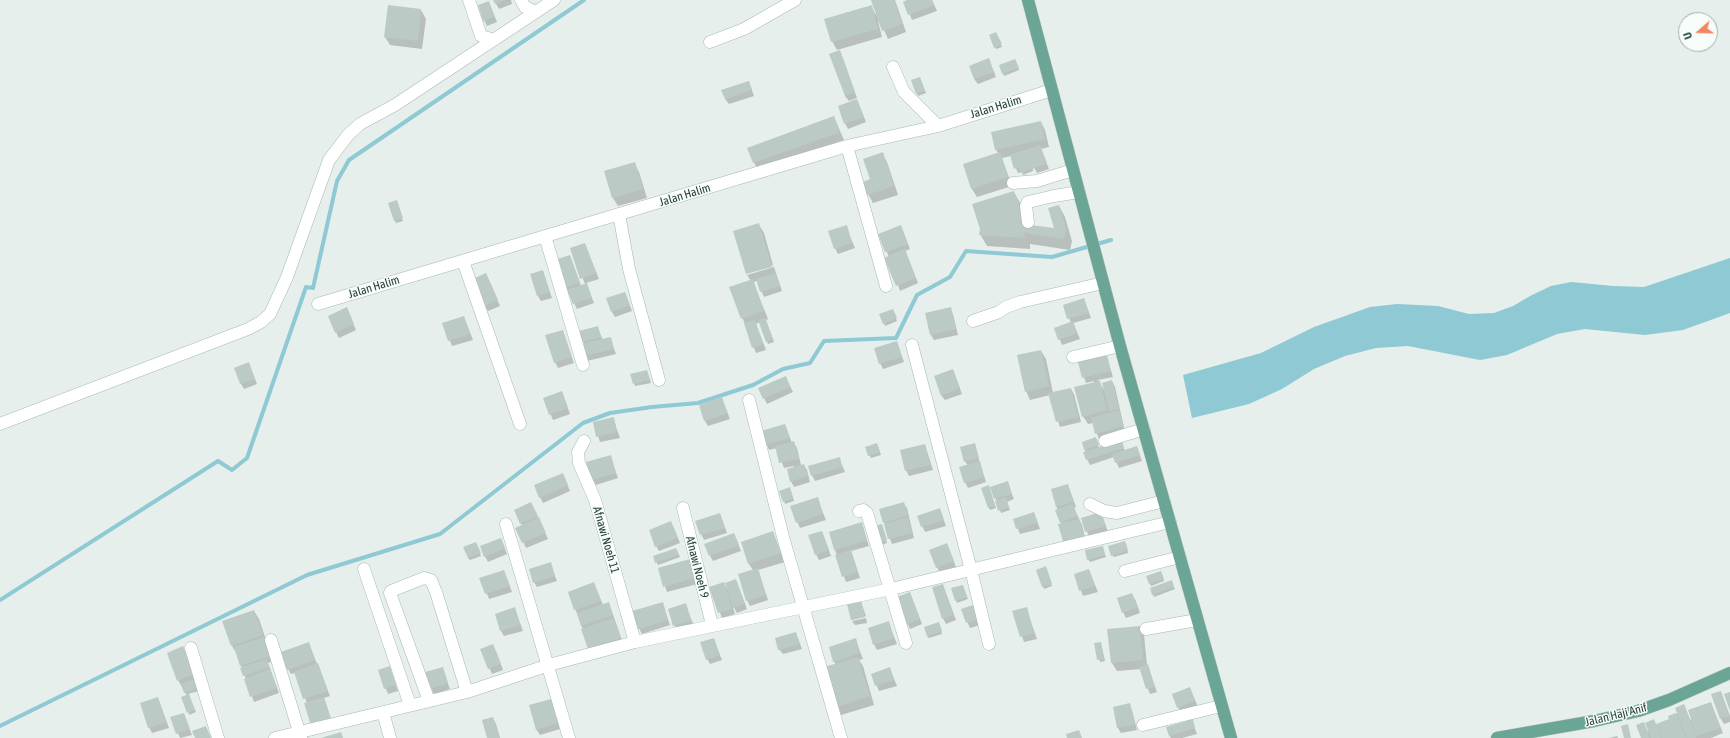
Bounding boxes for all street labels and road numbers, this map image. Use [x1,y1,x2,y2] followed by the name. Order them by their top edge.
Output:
[969,92,1023,122] street label: Jalan Halim
[658,180,712,210] street label: Jalan Halim
[347,272,401,302] street label: Jalan Halim
[590,505,622,575] street label: Afnawi Noeh 11
[682,534,712,600] street label: Afnawi Noeh 9
[1584,700,1648,730] street label: Jalan Haji Anif

